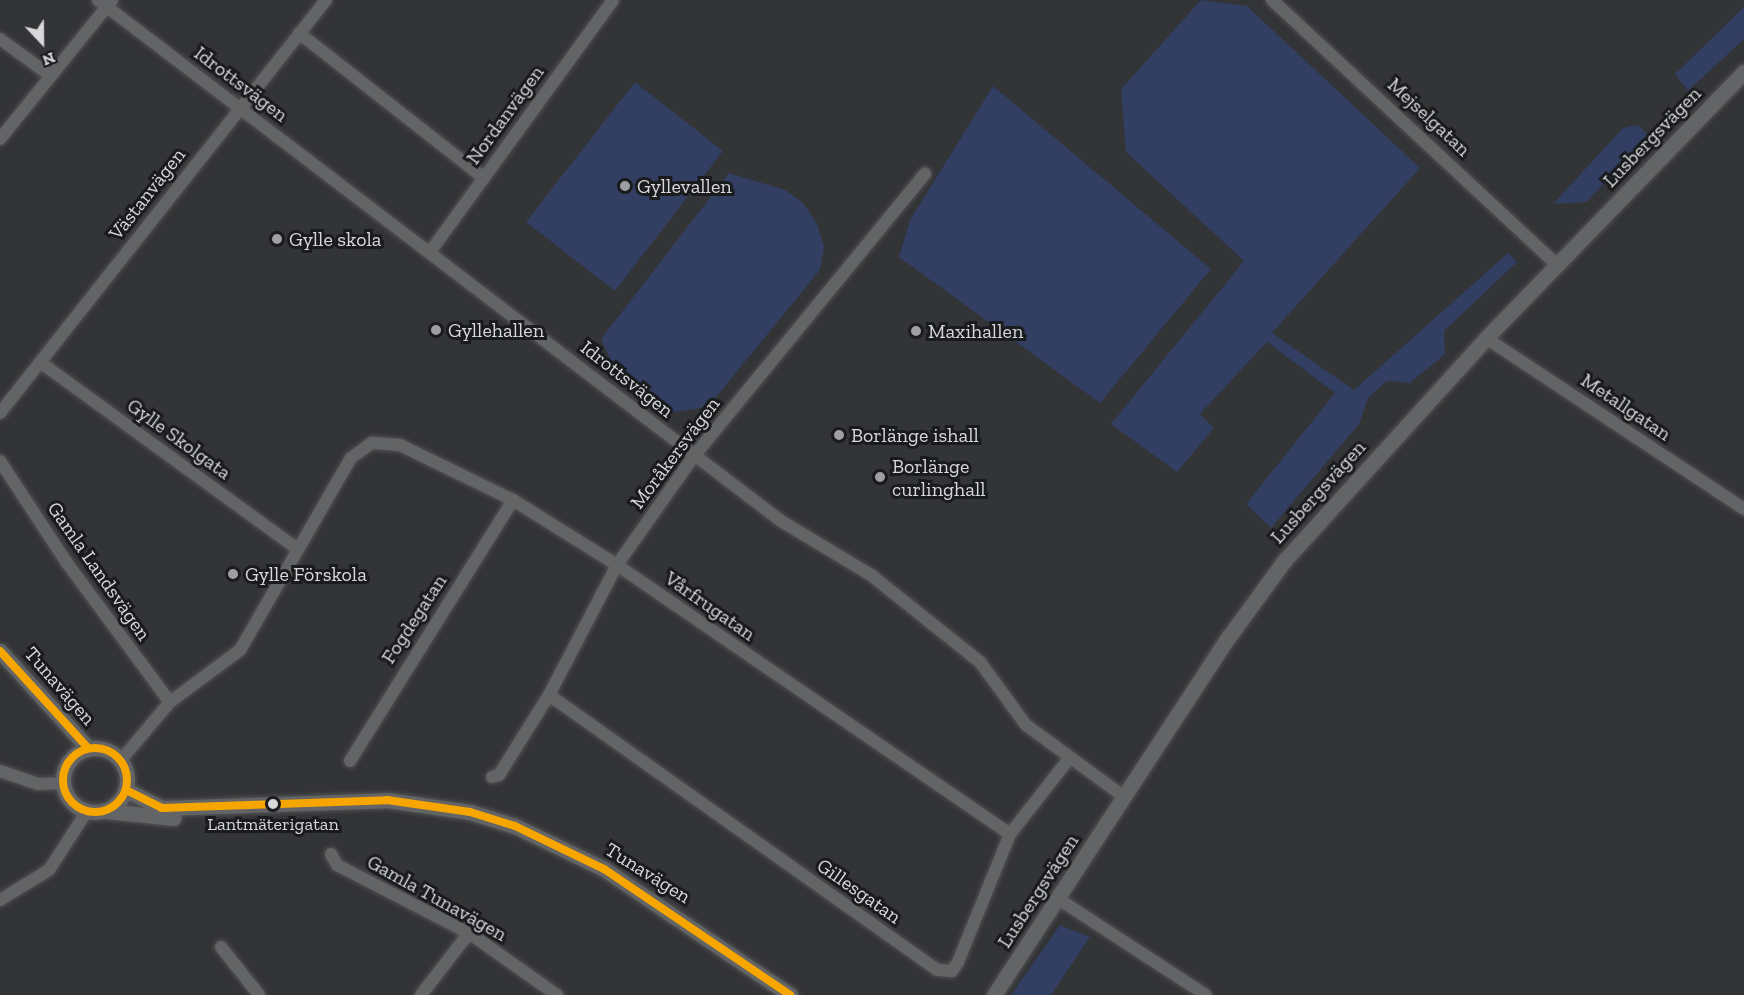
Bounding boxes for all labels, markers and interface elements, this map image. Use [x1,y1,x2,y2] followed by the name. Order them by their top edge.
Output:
[12,12,72,72] north arrow
[189,41,293,127] street label: Idrottsvägen
[40,48,58,70] text: N
[461,61,549,169] street label: Nordanvägen
[1383,73,1475,161] street label: Mejselgatan
[1598,82,1706,192] street label: Lusbergsvägen
[104,143,190,245] street label: Västanvägen
[637,174,732,198] place label: Gyllevallen
[618,179,632,193] marker: Gyllevallen
[289,227,381,251] place label: Gylle skola
[270,232,284,246] marker: Gylle skola
[448,318,544,342] place label: Gyllehallen
[928,319,1023,343] place label: Maxihallen
[429,323,443,337] marker: Gyllehallen
[909,324,923,338] marker: Maxihallen
[576,335,678,423] street label: Idrottsvägen
[1576,368,1676,446] street label: Metallgatan
[625,392,725,514] street label: Moråkersvägen
[122,393,236,485] street label: Gylle Skolgata
[851,423,979,447] place label: Borlänge ishall
[832,428,846,442] marker: Borlänge ishall
[1265,435,1371,549] street label: Lusbergsvägen
[892,454,986,501] place label: Borlänge curlinghall
[873,470,887,484] marker: Borlänge curlinghall
[42,497,156,645] street label: Gamla Landsvägen
[245,562,367,586] place label: Gylle Förskola
[660,566,760,646] street label: Vårfrugatan
[226,567,240,581] marker: Gylle Förskola
[376,570,452,668] street label: Fogdegatan
[19,642,101,730] street label: Tunavägen
[267,798,279,810] marker: Lantmäterigatan
[207,813,339,835] place label: Lantmäterigatan
[992,830,1084,952] street label: Lusbergsvägen
[601,837,695,909] street label: Tunavägen
[363,850,511,946] street label: Gamla Tunavägen
[812,853,906,929] street label: Gillesgatan

